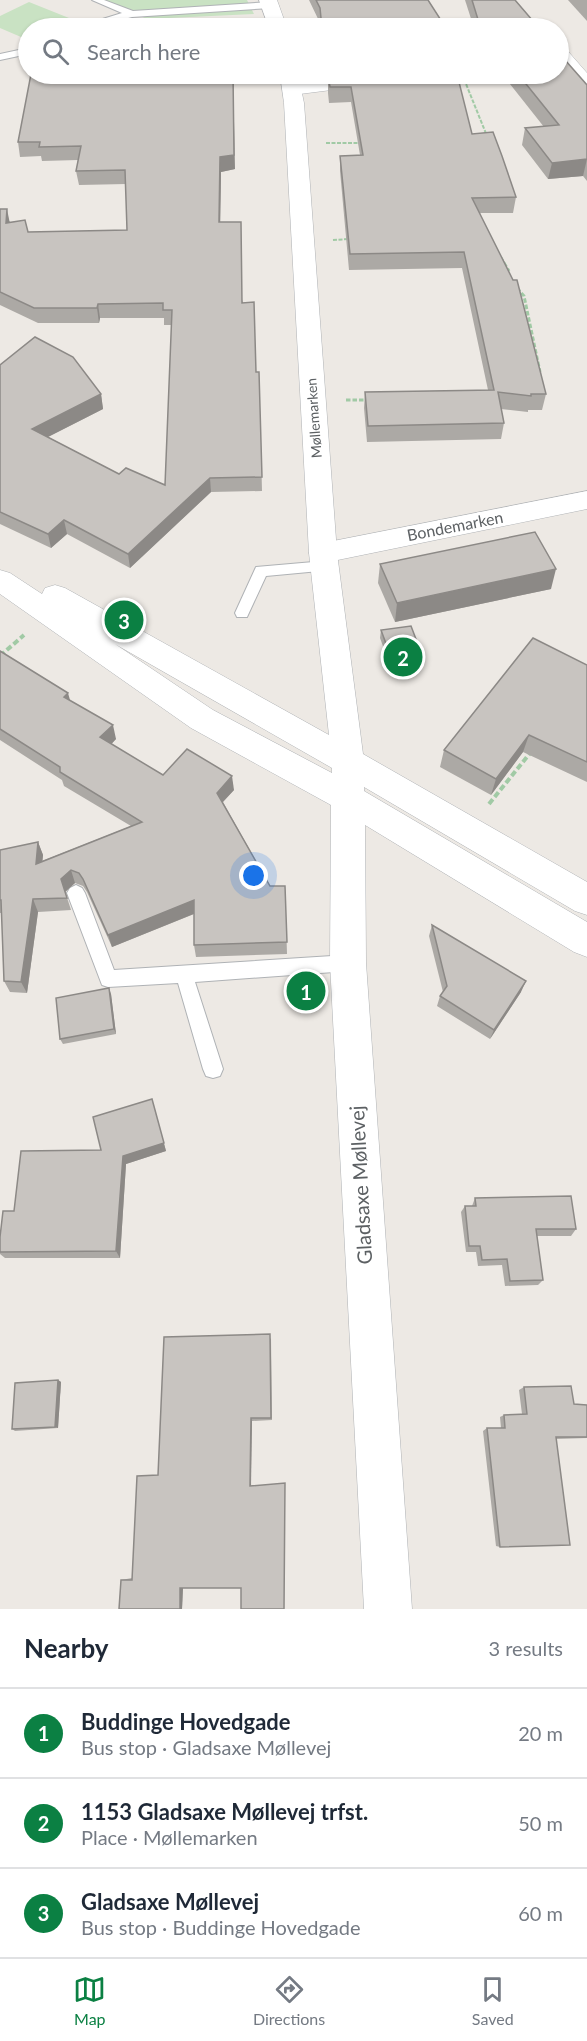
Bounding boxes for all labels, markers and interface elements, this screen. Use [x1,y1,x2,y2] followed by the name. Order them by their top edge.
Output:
[18,18,569,84] search box
[39,35,72,68] icon: search
[87,38,200,65] text: Search here
[302,377,325,459] street label: Møllemarken
[405,507,505,544] street label: Bondemarken
[104,598,144,642] pin: 3
[384,634,422,680] pin: 2
[239,861,268,890] your location
[286,968,326,1014] pin: 1
[344,1105,376,1265] street label: Gladsaxe Møllevej
[24,1632,109,1664] text: Nearby
[488,1636,563,1660] text: 3 results
[81,1708,291,1735] text: Buddinge Hovedgade
[38,1721,49,1745] text: 1
[518,1721,563,1745] text: 20 m
[81,1735,331,1759] text: Bus stop · Gladsaxe Møllevej
[81,1798,368,1825] text: 1153 Gladsaxe Møllevej trfst.
[38,1811,49,1835] text: 2
[518,1811,563,1835] text: 50 m
[81,1825,258,1849] text: Place · Møllemarken
[81,1888,259,1915] text: Gladsaxe Møllevej
[38,1901,49,1925] text: 3
[518,1901,563,1925] text: 60 m
[81,1915,361,1939] text: Bus stop · Buddinge Hovedgade
[73,1973,106,2028] tab: Map
[253,1973,325,2028] tab: Directions
[472,1973,514,2028] tab: Saved

